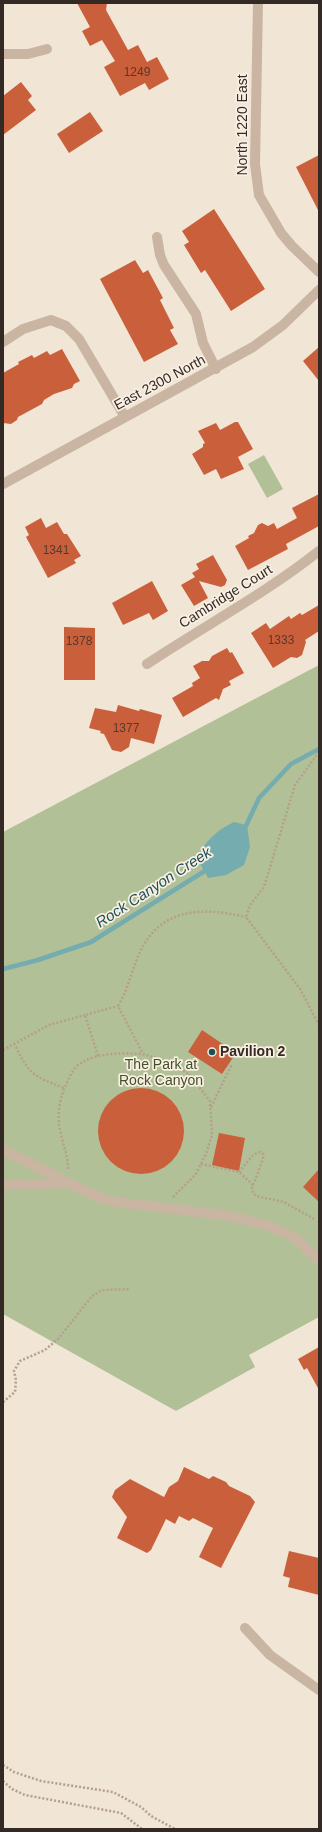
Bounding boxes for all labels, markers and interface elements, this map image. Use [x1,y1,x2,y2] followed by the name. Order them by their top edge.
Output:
[124,66,150,80] house number: 1249
[235,74,251,176] street label: North 1220 East
[111,352,209,414] street label: East 2300 North
[43,544,69,558] house number: 1341
[176,562,276,632] street label: Cambridge Court
[268,634,294,648] house number: 1333
[66,635,92,649] house number: 1378
[113,722,139,736] house number: 1377
[93,844,215,932] water label: Rock Canyon Creek
[220,1044,285,1060] place label: Pavilion 2
[207,1047,217,1057] marker: Pavilion 2
[119,1057,203,1090] park label: The Park at Rock Canyon

